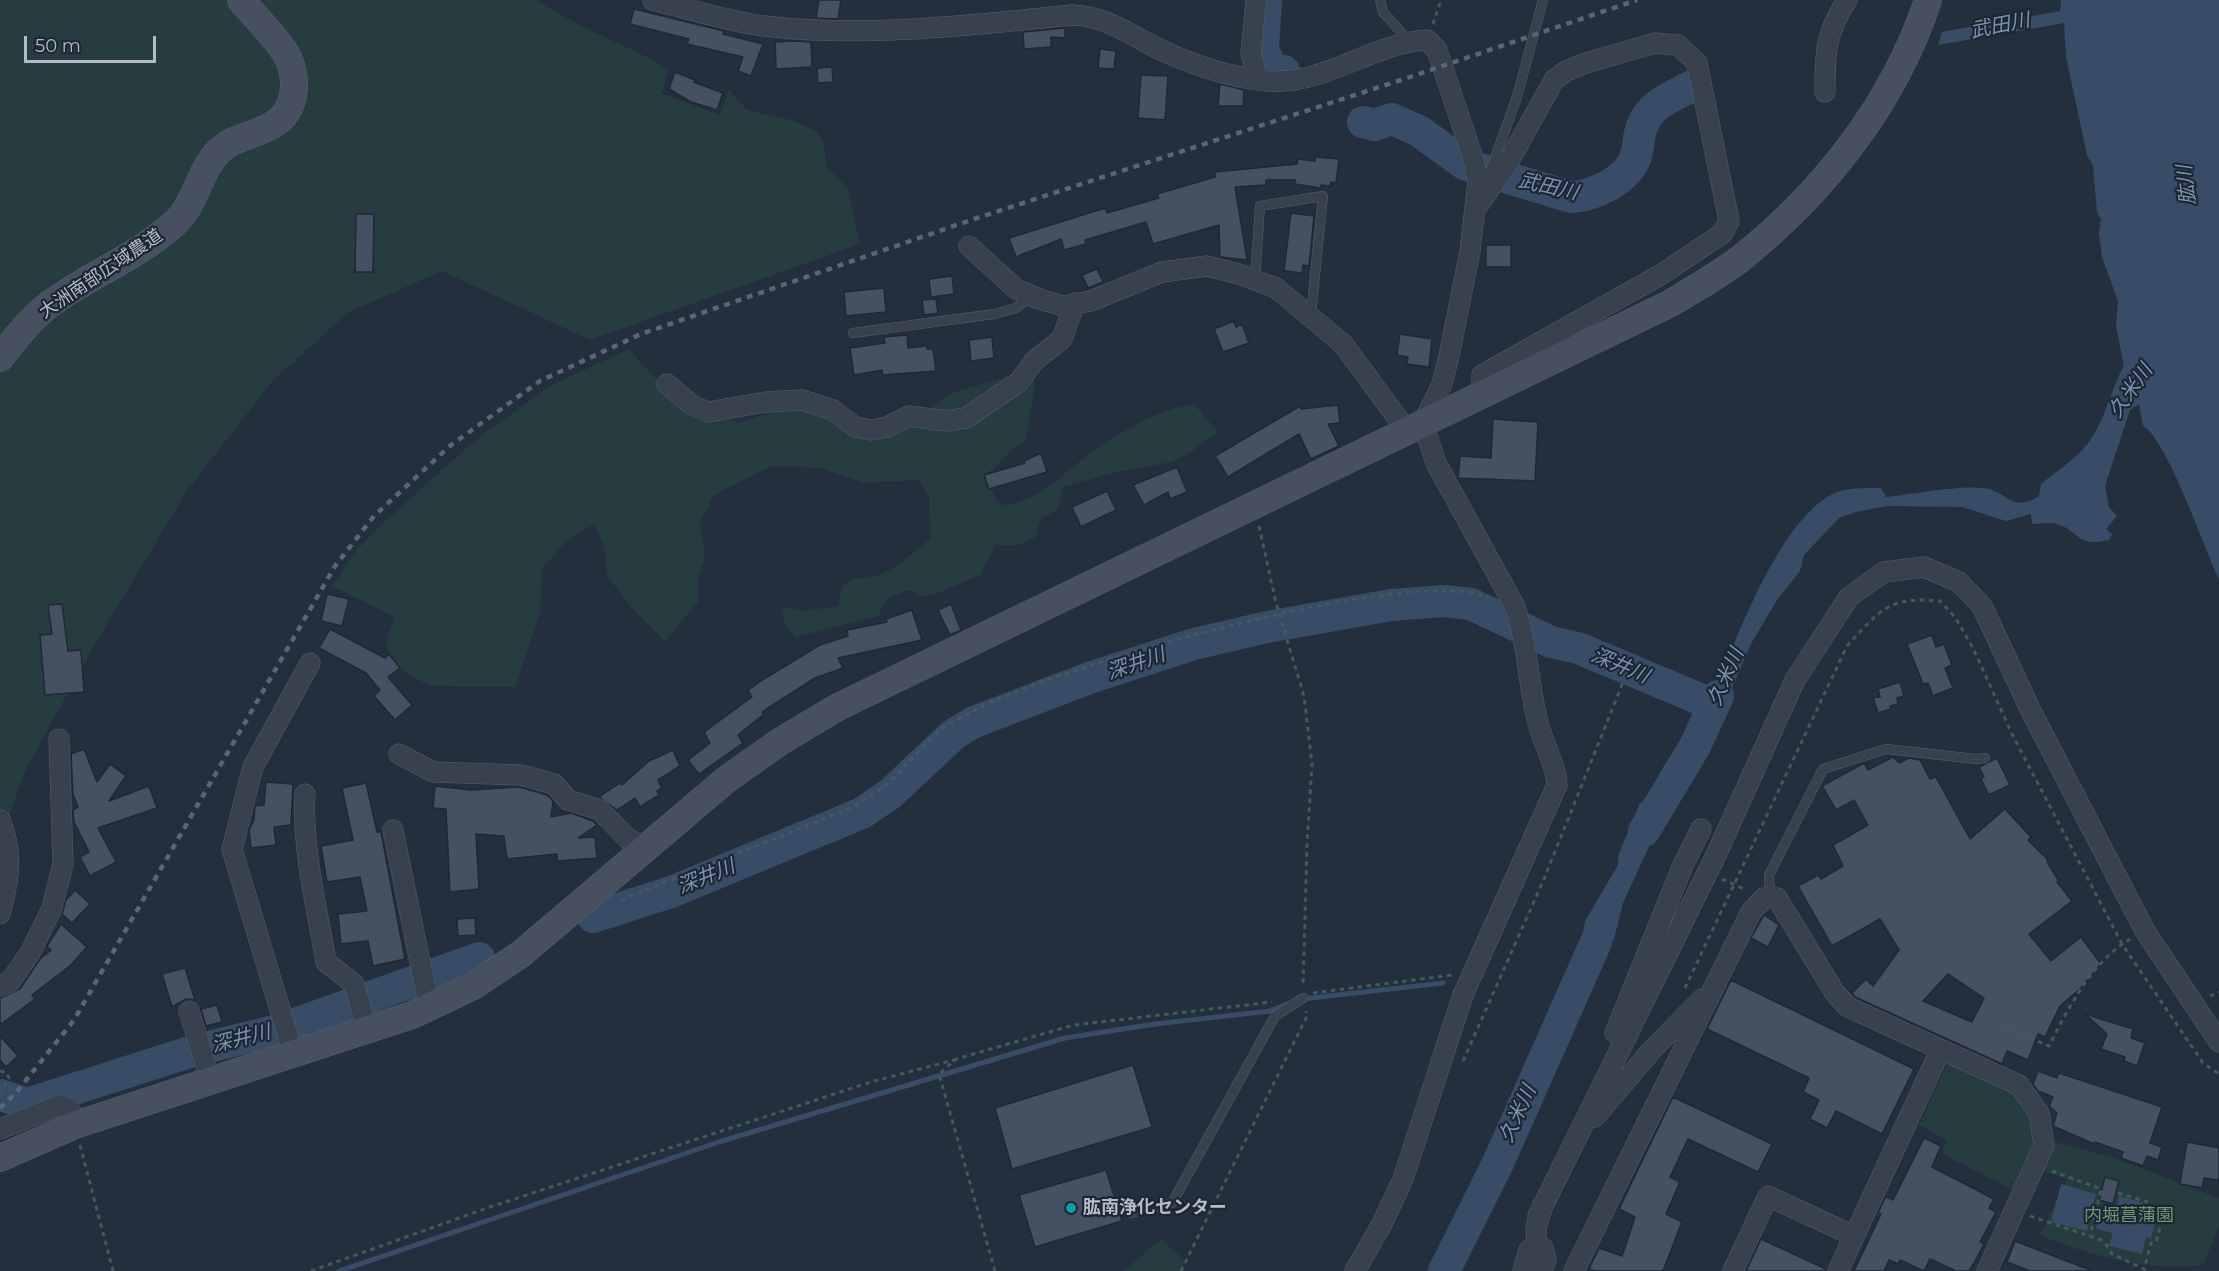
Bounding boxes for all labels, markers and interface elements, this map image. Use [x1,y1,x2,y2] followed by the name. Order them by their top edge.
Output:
[1968,8,2032,44] water label: 武田川
[27,24,159,62] scale bar
[35,35,81,57] text: 50 m
[2173,164,2201,206] water label: 肱川
[1516,169,1580,205] water label: 武田川
[35,225,167,323] street label: 大洲南部広域農道
[2104,360,2158,422] water label: 久米川
[1104,643,1168,685] water label: 深井川
[1588,643,1652,689] water label: 深井川
[1703,645,1749,709] water label: 久米川
[674,855,738,899] water label: 深井川
[209,1020,273,1058] water label: 深井川
[1494,1082,1542,1146] water label: 久米川
[1083,1197,1227,1219] place label: 肱南浄化センター
[1064,1201,1078,1215] marker: 肱南浄化センター
[2084,1205,2174,1227] park label: 内堀菖蒲園

